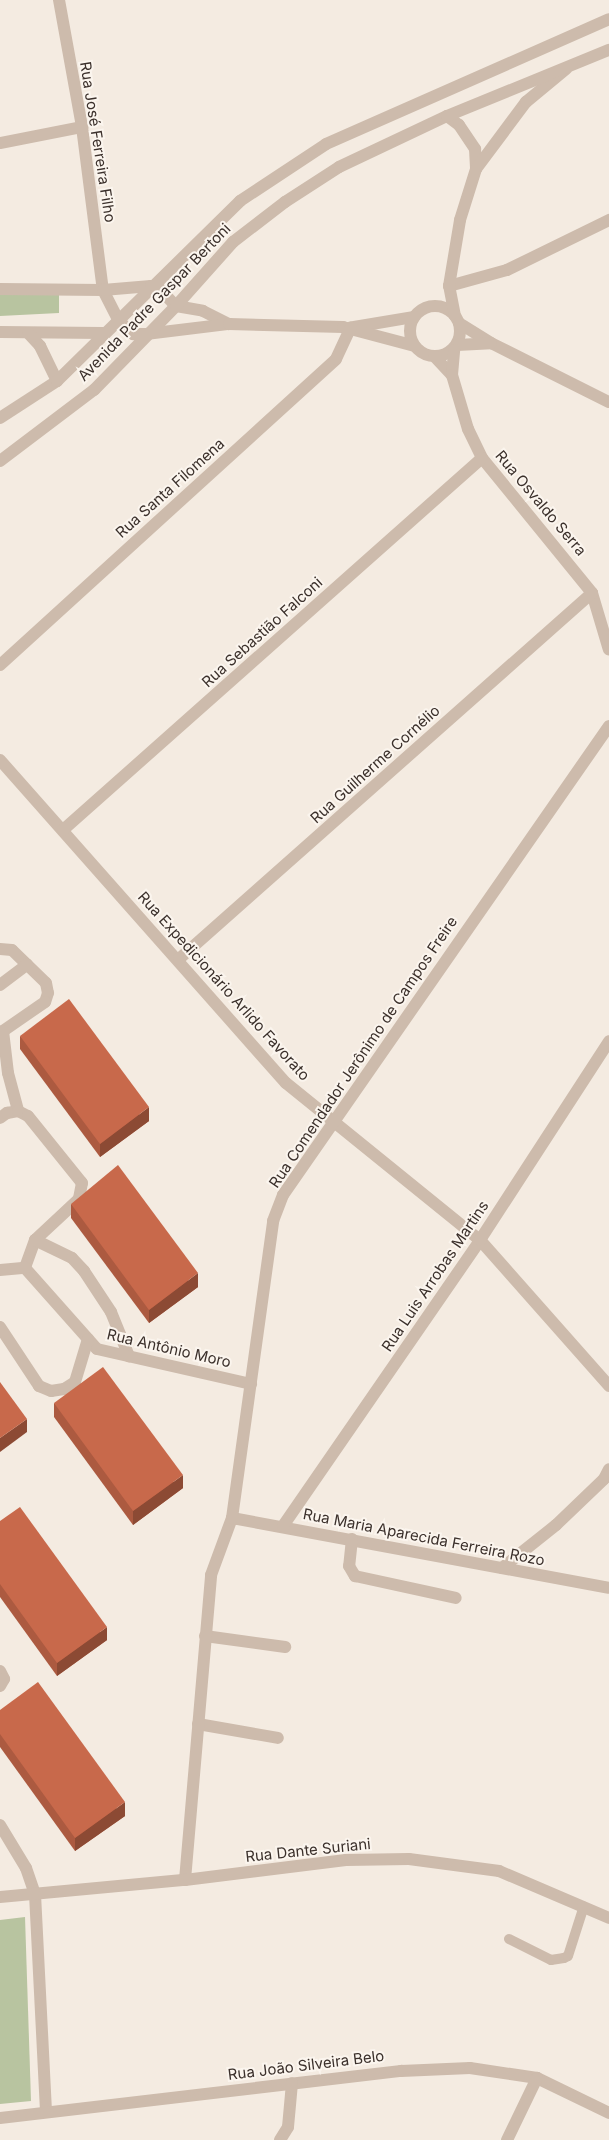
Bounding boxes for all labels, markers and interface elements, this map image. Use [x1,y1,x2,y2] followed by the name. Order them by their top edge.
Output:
[76,60,120,224] street label: Rua José Ferreira Filho
[74,220,234,384] street label: Avenida Padre Gaspar Bertoni
[112,434,228,542] street label: Rua Santa Filomena
[492,447,590,559] street label: Rua Osvaldo Serra
[198,573,326,691] street label: Rua Sebastião Falconi
[307,701,443,827] street label: Rua Guilherme Cornélio
[134,888,314,1084] street label: Rua Expedicionário Arlido Favorato
[265,913,461,1191] street label: Rua Comendador Jerônimo de Campos Freire
[378,1197,492,1355] street label: Rua Luis Arrobas Martins
[105,1325,233,1371] street label: Rua Antônio Moro
[302,1505,546,1569] street label: Rua Maria Aparecida Ferreira Rozo
[244,1834,372,1866] street label: Rua Dante Suriani
[227,2046,385,2084] street label: Rua João Silveira Belo

